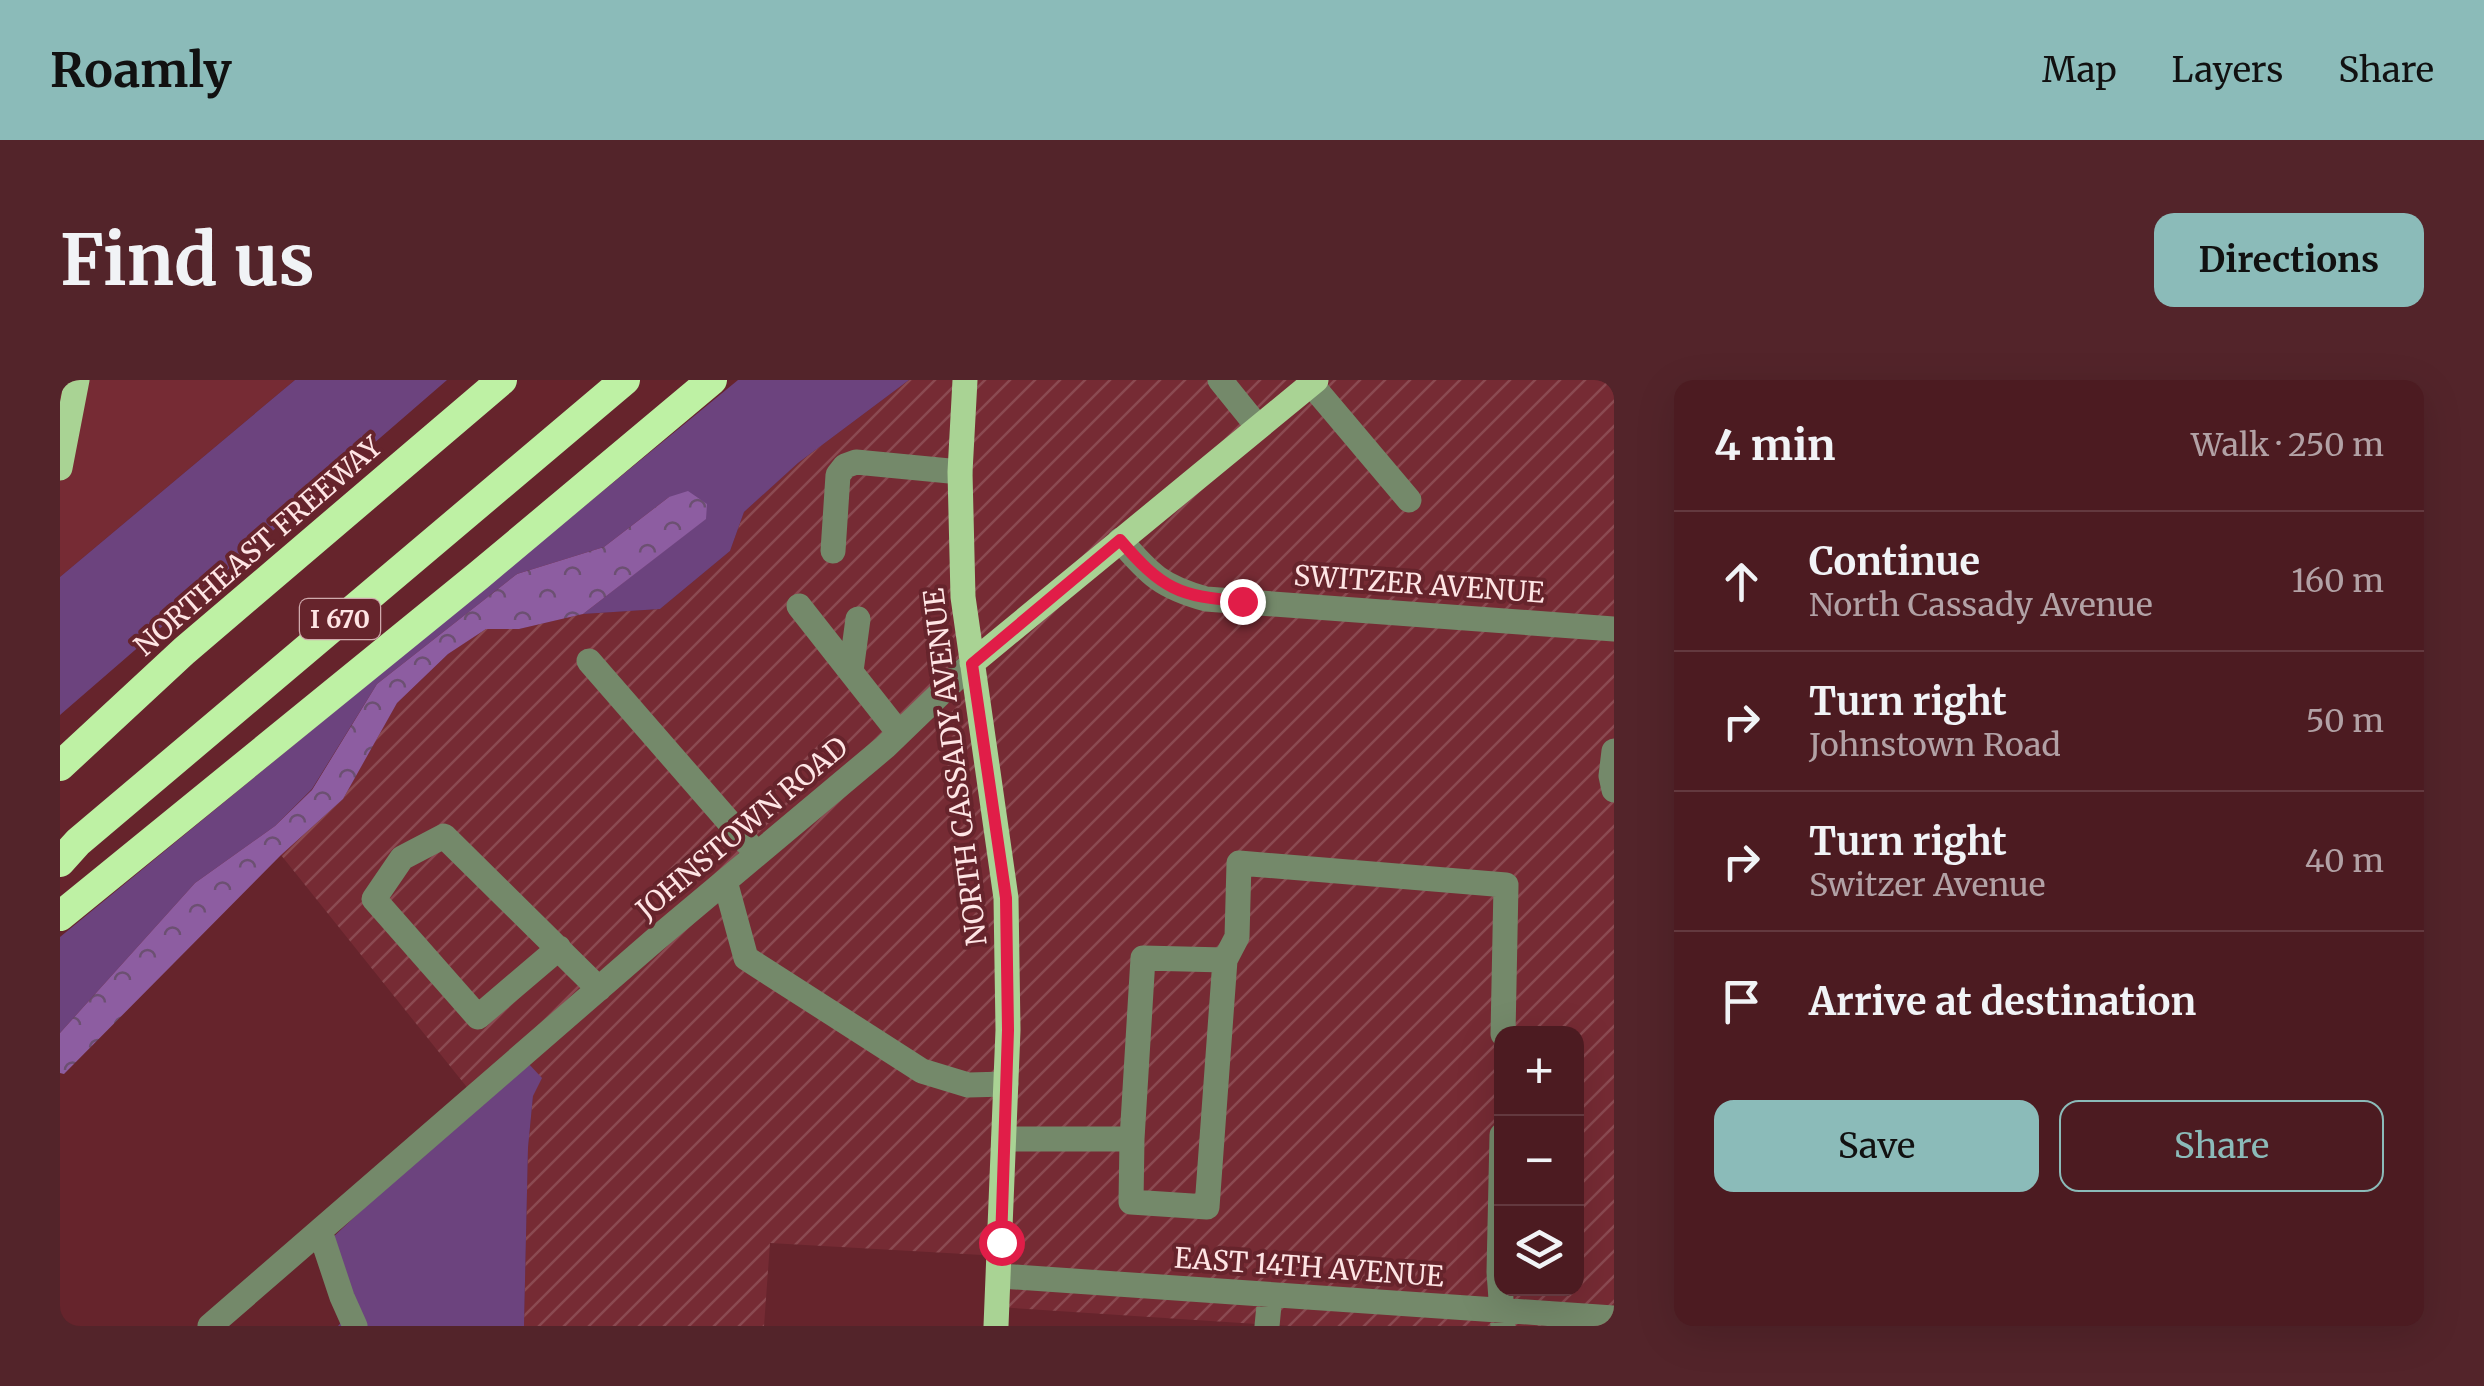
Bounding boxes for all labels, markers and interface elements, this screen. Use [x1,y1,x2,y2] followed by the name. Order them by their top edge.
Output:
[50,40,232,100] text: Roamly
[2042,48,2117,92] text: Map
[2172,48,2283,92] text: Layers
[2338,48,2434,92] text: Share
[2154,213,2424,307] button: Directions
[60,216,315,304] text: Find us
[1714,419,1836,471] text: 4 min
[2191,425,2384,465] text: Walk · 250 m
[127,428,390,663] street label: NORTHEAST FREEWAY
[1809,538,1980,585] text: Continue
[1714,554,1769,609] icon: ahead
[1292,557,1546,611] street label: SWITZER AVENUE
[2292,561,2384,601] text: 160 m
[1220,579,1266,625] route end
[1809,585,2153,625] text: North Cassady Avenue
[915,586,995,948] street label: NORTH CASSADY AVENUE
[300,599,380,639] road number: I 670
[1809,678,2007,725] text: Turn right
[1714,694,1769,749] icon: right
[2306,701,2384,741] text: 50 m
[1809,725,2061,765] text: Johnstown Road
[628,729,855,928] street label: JOHNSTOWN ROAD
[1809,818,2007,865] text: Turn right
[1714,834,1769,889] icon: right
[2305,841,2384,881] text: 40 m
[1809,865,2045,905] text: Switzer Avenue
[1714,974,1769,1029] icon: arrive
[1809,978,2196,1025] text: Arrive at destination
[1494,1026,1584,1296] map controls
[1494,1026,1584,1116] button: +
[1714,1100,2039,1192] button: Save
[2059,1100,2384,1192] button: Share
[1494,1116,1584,1206] button: −
[1494,1206,1584,1296] button: layers
[979,1220,1025,1266] route start
[1173,1240,1445,1294] street label: EAST 14TH AVENUE

